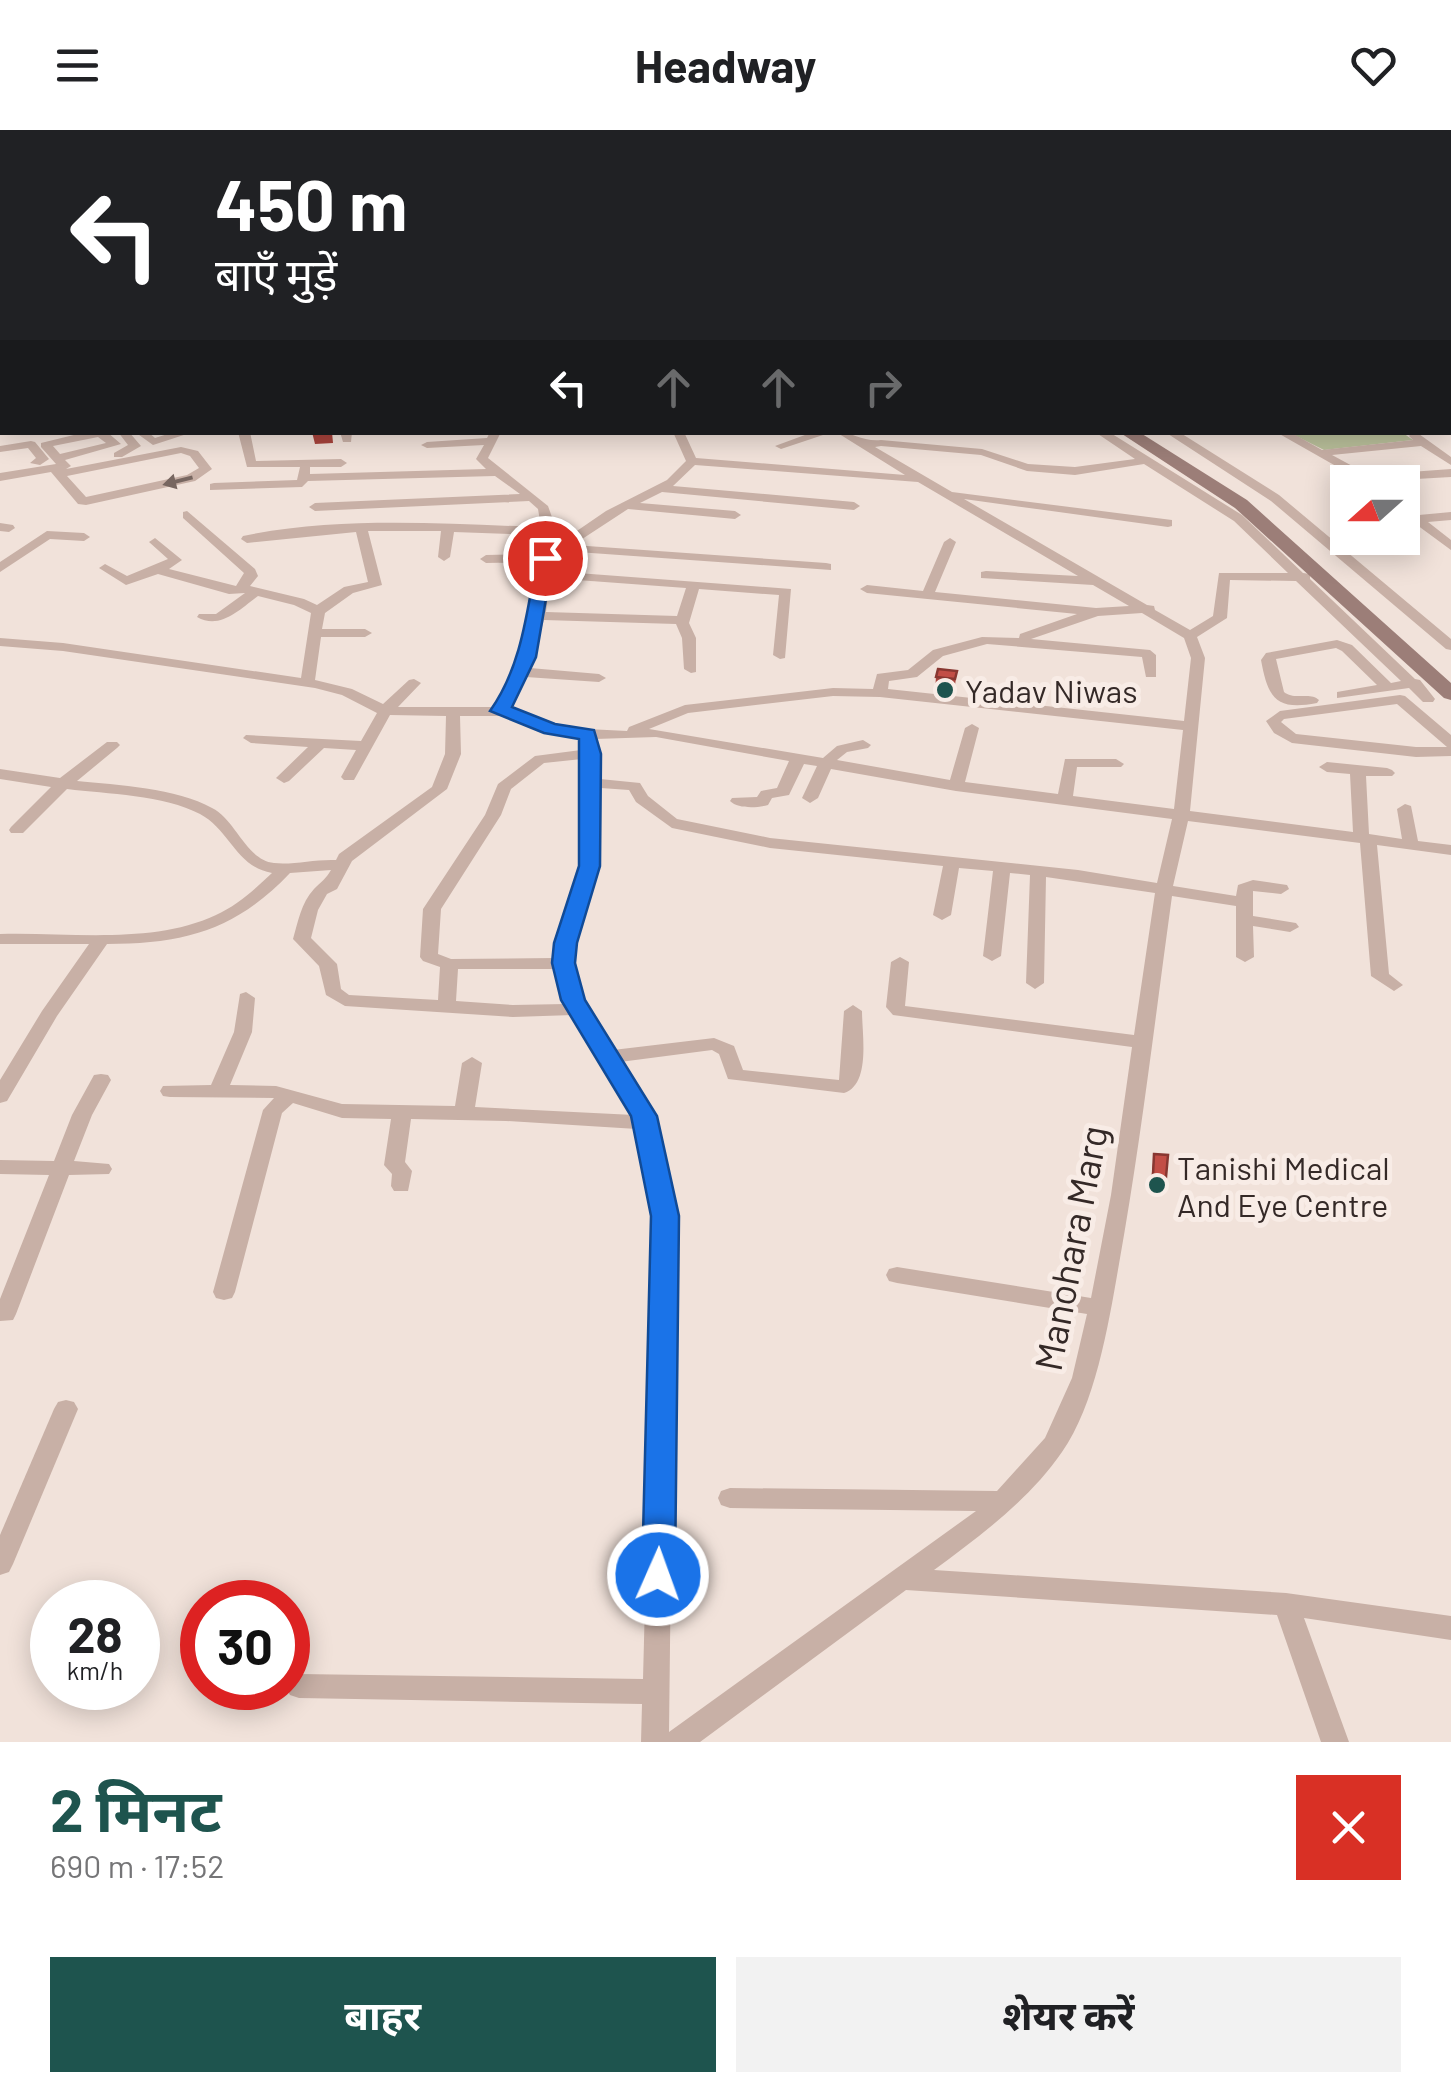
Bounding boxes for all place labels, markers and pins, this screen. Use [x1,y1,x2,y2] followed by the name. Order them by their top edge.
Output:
[503,516,588,601] pin
[965,671,1138,709] place label: Yadav Niwas
[934,679,956,701] marker: Yadav Niwas
[1177,1148,1390,1223] place label: Tanishi Medical And Eye Centre
[1146,1174,1168,1196] marker: Tanishi Medical And Eye Centre

